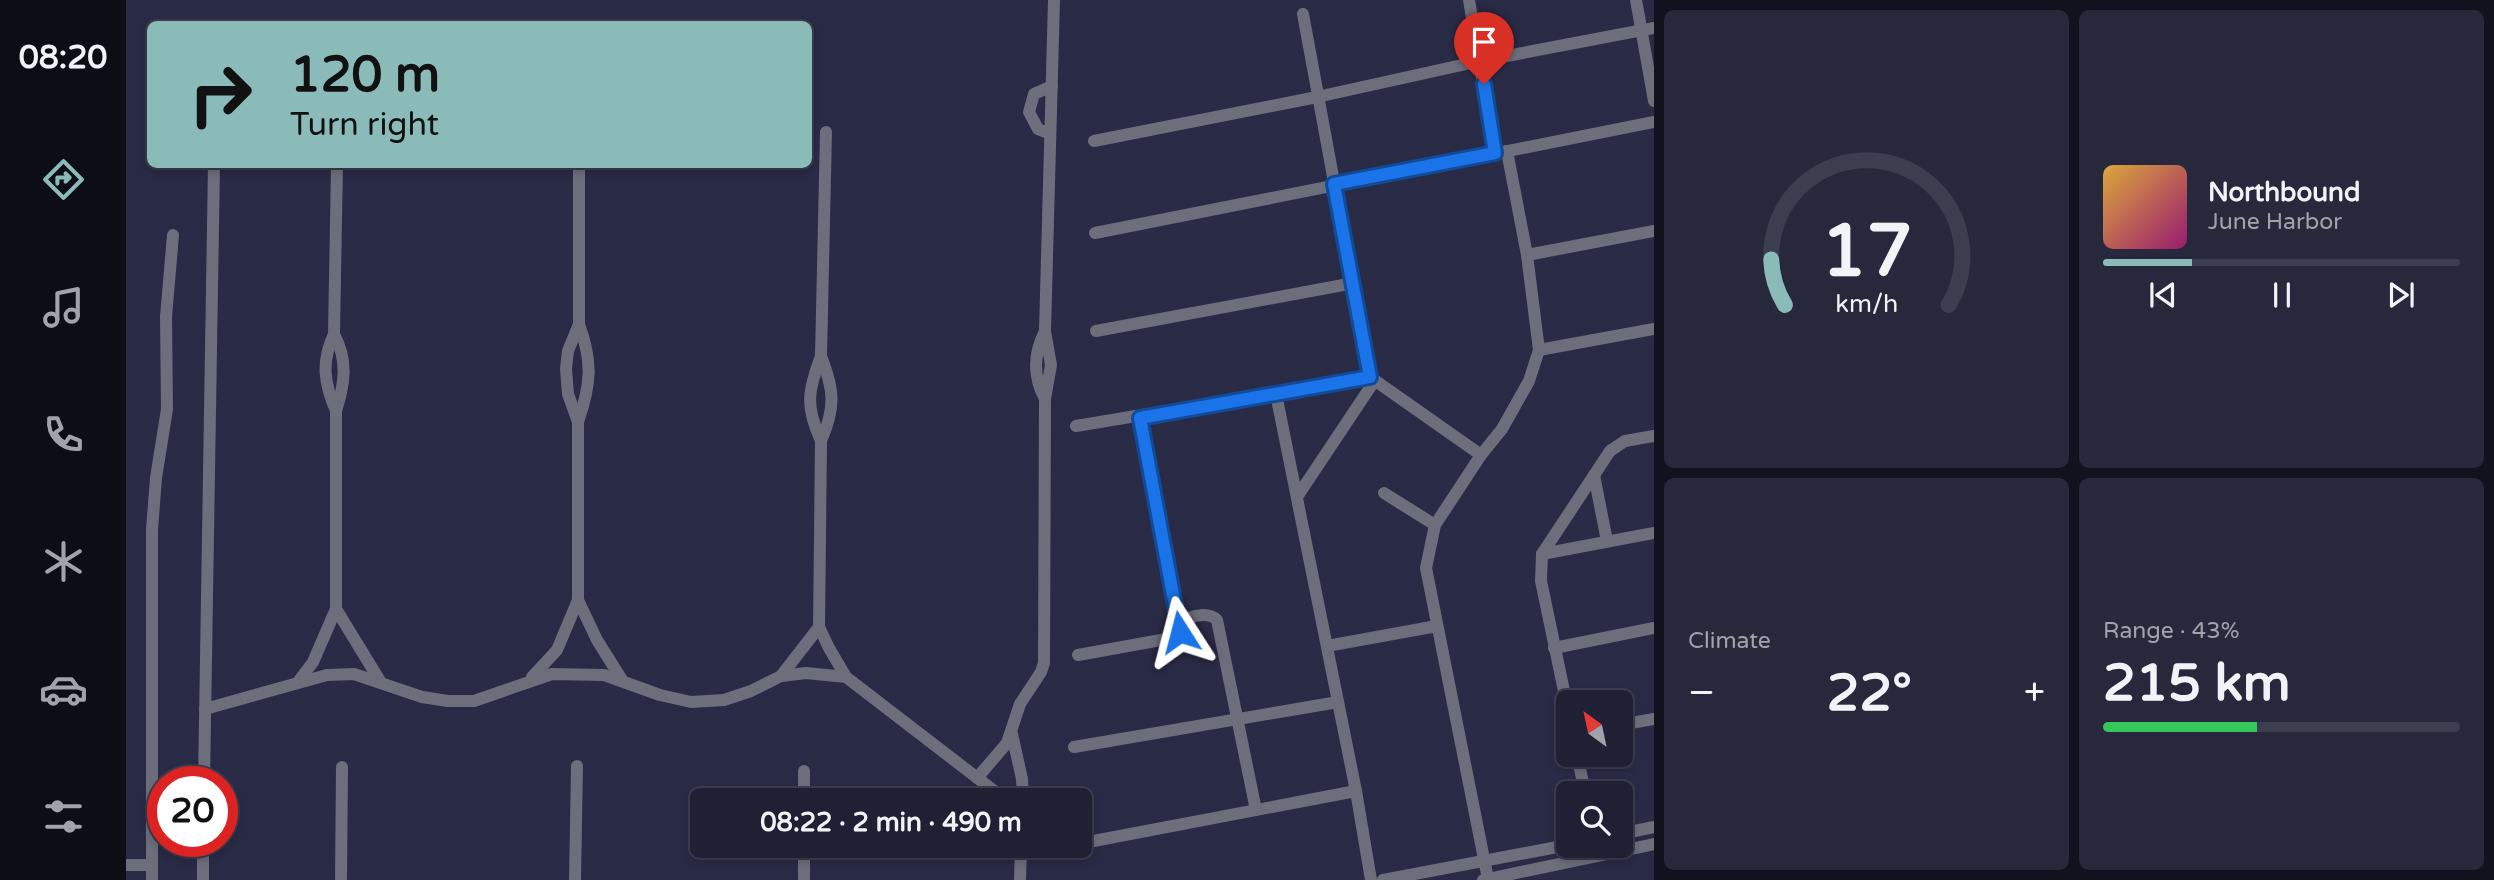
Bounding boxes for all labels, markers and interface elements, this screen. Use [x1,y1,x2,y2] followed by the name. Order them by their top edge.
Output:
[1454,12.0,1514,84] pin
[1465,23,1503,61] icon: arrive
[19,39,107,77] text: 08:20
[290,46,440,105] text: 120 m
[175,49,266,140] icon: right
[290,106,439,144] text: Turn right
[39,155,88,204] icon: directions
[2208,177,2360,208] text: Northbound
[2208,208,2342,236] text: June Harbor
[1821,209,1912,297] text: 17
[2144,276,2182,314] icon: previous
[2263,276,2301,314] icon: pause
[2382,276,2420,314] icon: next
[39,283,88,332] icon: music
[1835,289,1898,319] text: km/h
[39,410,88,459] icon: phone
[39,537,88,586] icon: climate
[1143,595,1217,669] position arrow
[2103,617,2239,645] text: Range · 43%
[1688,627,1771,655] text: Climate
[2103,652,2291,715] text: 215 km
[1827,662,1912,725] text: 22°
[39,665,88,714] icon: car
[1688,670,1715,716] text: −
[2024,670,2045,716] text: +
[1556,690,1633,766] north arrow
[1556,690,1633,858] map controls
[147,766,238,857] speed limit sign: 20
[1556,781,1633,858] button: search
[39,792,88,841] icon: filters
[760,807,1022,838] text: 08:22 · 2 min · 490 m

